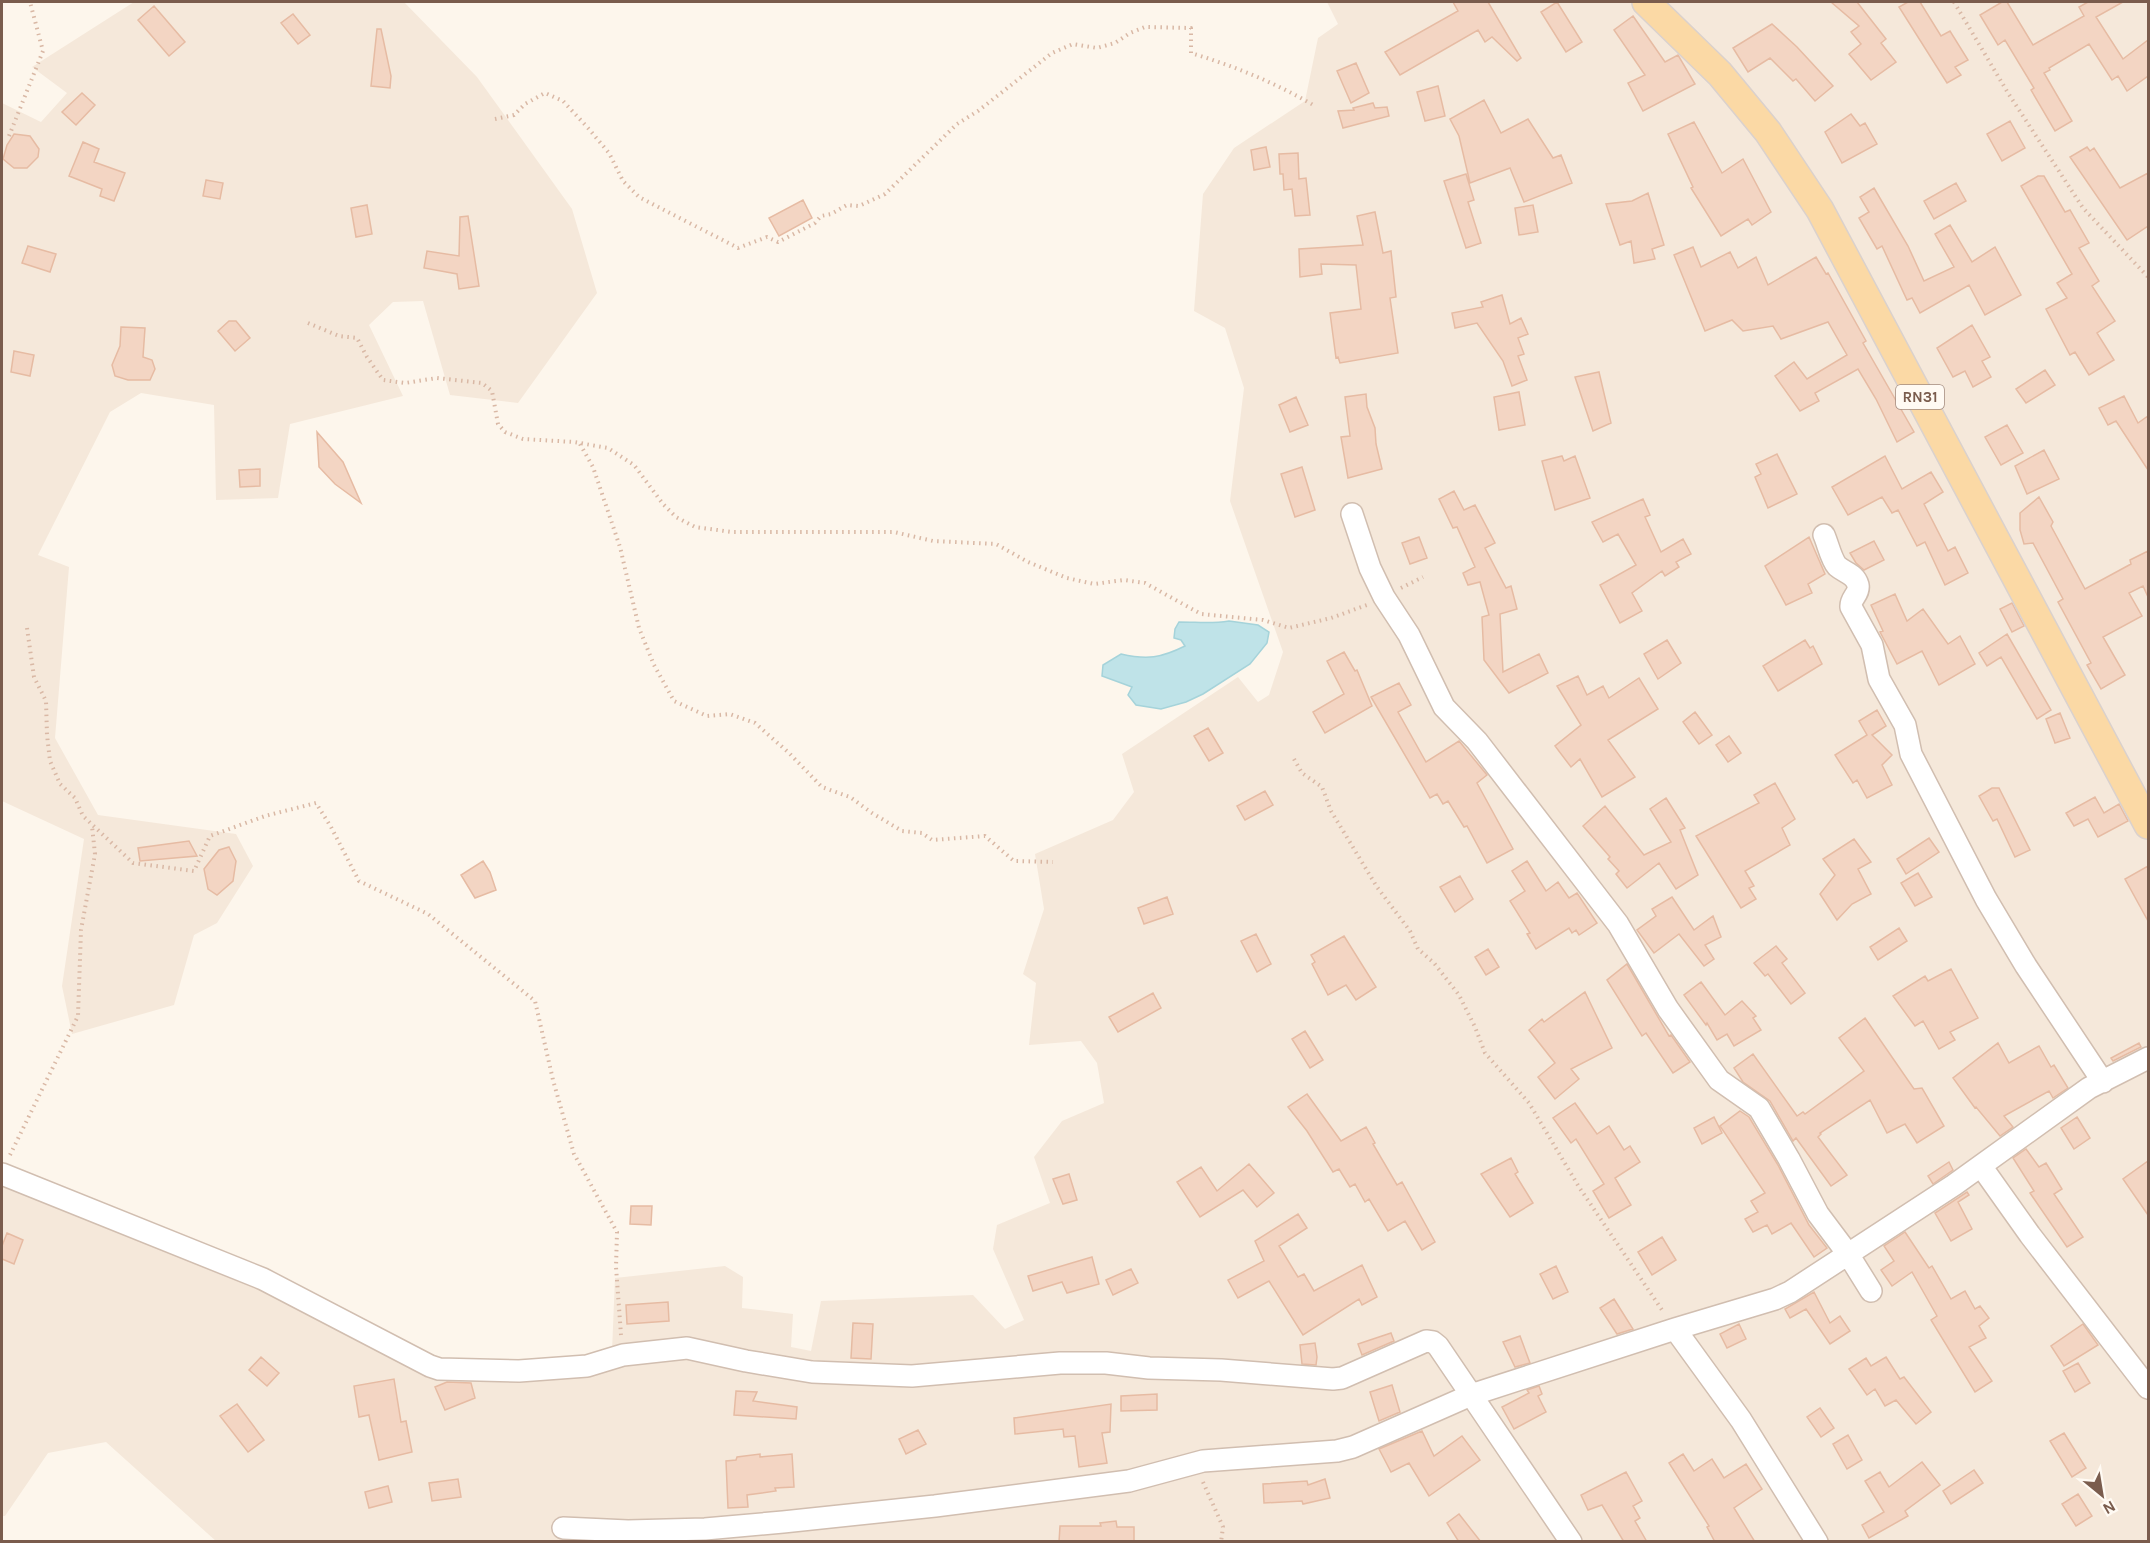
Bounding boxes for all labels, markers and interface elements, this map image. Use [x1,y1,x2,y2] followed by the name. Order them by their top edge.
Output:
[1896,385,1944,409] road number: RN31
[2072,1465,2132,1525] north arrow
[2100,1496,2119,1519] text: N

